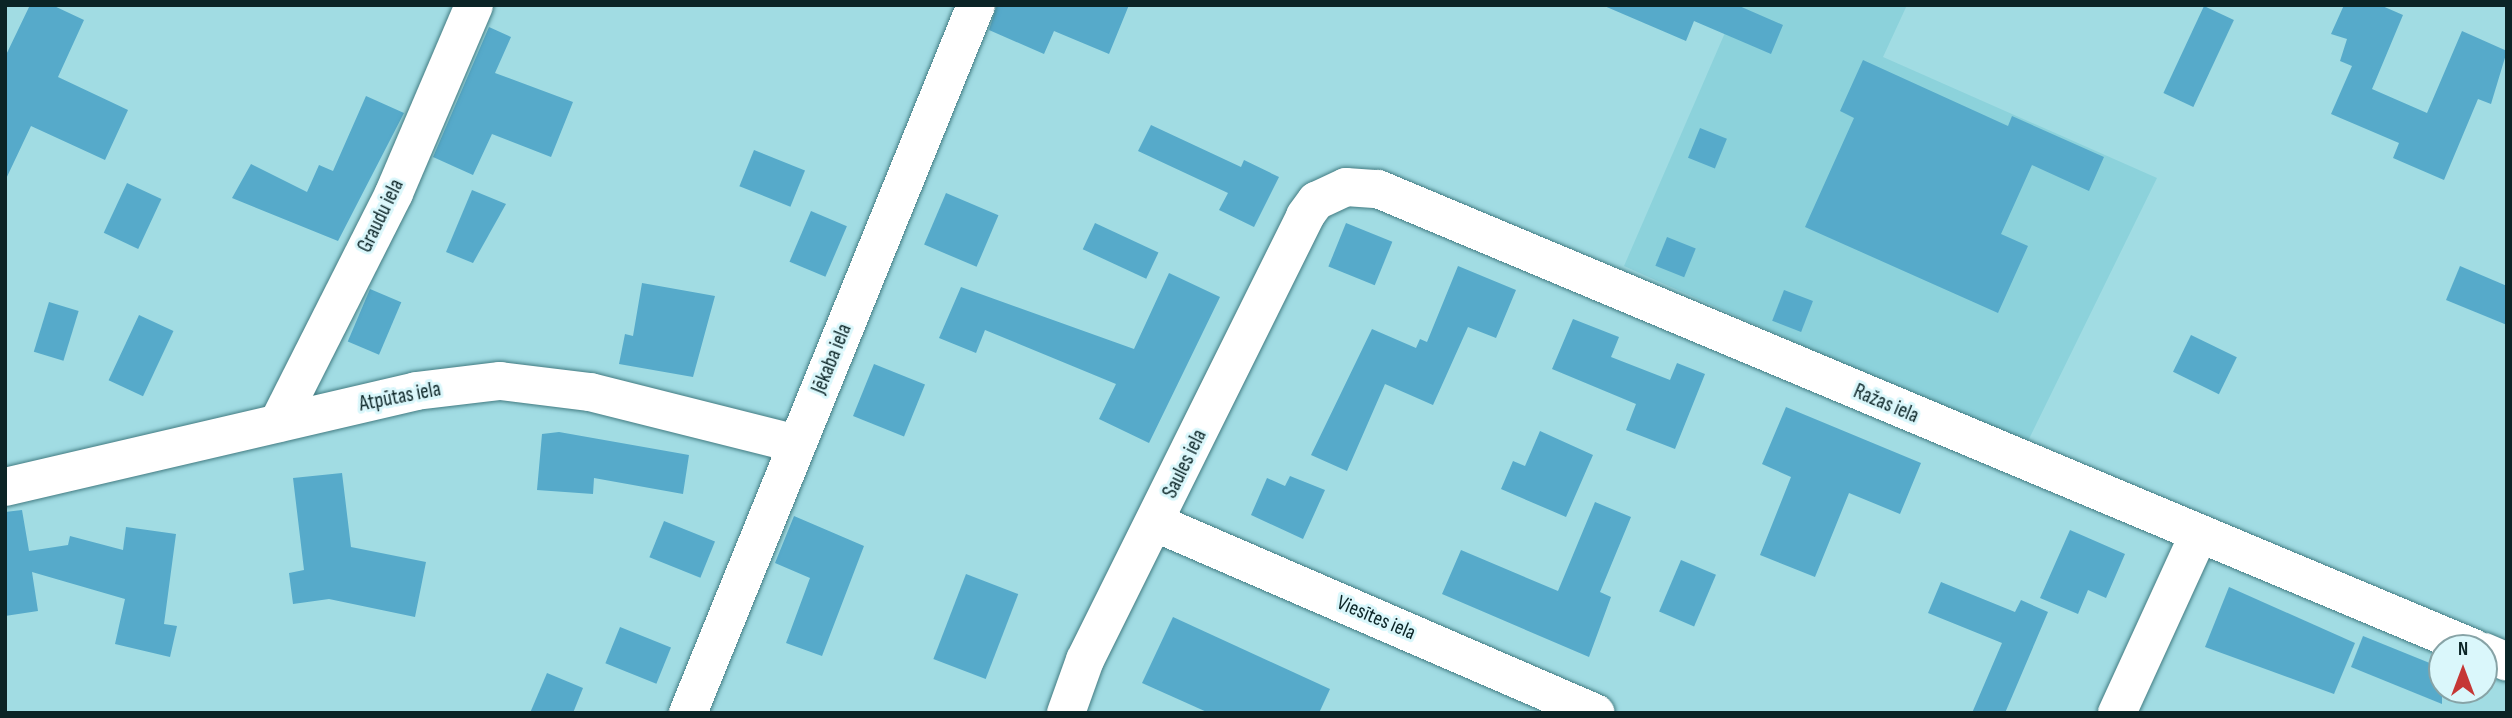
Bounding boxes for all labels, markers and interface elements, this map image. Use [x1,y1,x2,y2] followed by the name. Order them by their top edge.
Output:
[353,175,409,257] street label: Graudu iela
[807,320,857,398] street label: Jēkaba iela
[357,377,443,417] street label: Atpūtas iela
[1850,379,1922,429] street label: Ražas iela
[1158,425,1212,503] street label: Saules iela
[1333,590,1419,646] street label: Viesītes iela
[2428,634,2498,704] north arrow
[2458,638,2468,661] text: N

